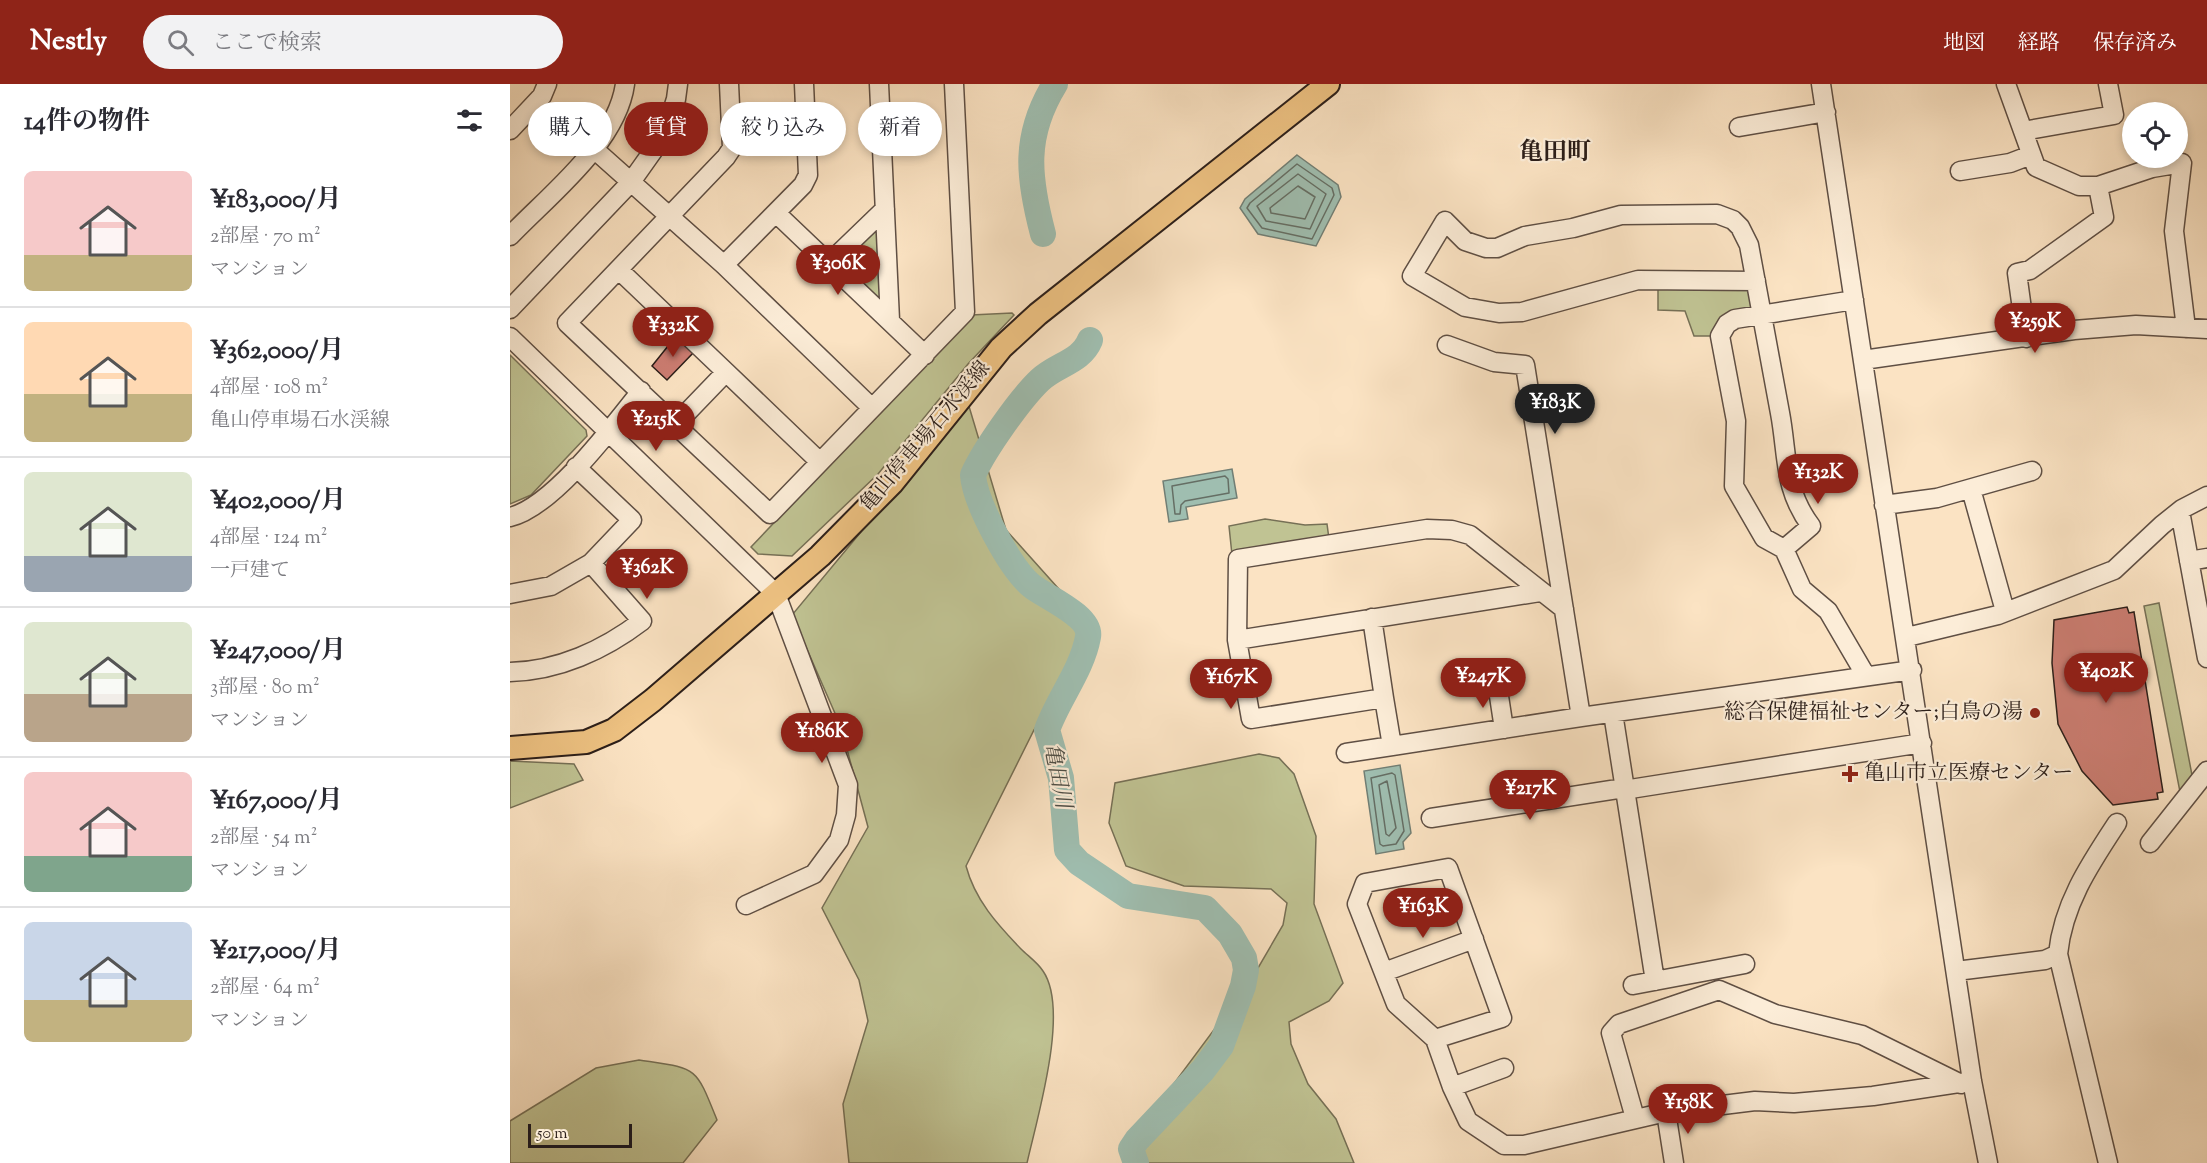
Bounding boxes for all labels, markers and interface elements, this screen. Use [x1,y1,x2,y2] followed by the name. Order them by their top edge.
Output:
[143,15,563,69] search box
[30,22,107,62] text: Nestly
[164,26,197,59] icon: search
[212,28,322,60] text: ここで検索
[1943,29,1985,59] text: 地図
[2018,29,2060,59] text: 経路
[2093,29,2177,59] text: 保存済み
[528,102,612,156] chip: 購入
[624,102,708,156] chip: 賃貸
[720,102,846,156] chip: 絞り込み
[858,102,942,156] chip: 新着
[2122,102,2188,168] map controls
[2122,102,2188,168] button: locate
[24,104,150,141] text: 14件の物件
[453,104,486,137] icon: filters
[1519,136,1591,170] district label: 亀田町
[210,182,342,219] text: ¥183,000/月
[72,195,144,267] icon: home
[210,223,321,252] text: 2部屋 · 70 m²
[796,245,880,296] pin: ¥306K
[810,250,866,279] text: ¥306K
[210,256,309,285] text: マンション
[1993,303,2077,354] pin: ¥259K
[631,307,715,358] pin: ¥332K
[2008,308,2062,337] text: ¥259K
[647,312,699,341] text: ¥332K
[210,333,344,370] text: ¥362,000/月
[72,346,144,418] icon: home
[854,355,998,519] street label: 亀山停車場石水渓線
[210,374,328,403] text: 4部屋 · 108 m²
[1513,384,1597,435] pin: ¥183K
[1529,389,1581,418] text: ¥183K
[614,401,698,452] pin: ¥215K
[631,406,681,435] text: ¥215K
[210,407,390,436] text: 亀山停車場石水渓線
[1776,454,1860,505] pin: ¥132K
[1792,459,1844,488] text: ¥132K
[210,483,346,520] text: ¥402,000/月
[72,496,144,568] icon: home
[210,524,327,553] text: 4部屋 · 124 m²
[605,549,689,600] pin: ¥362K
[620,554,674,583] text: ¥362K
[210,557,290,586] text: 一戸建て
[210,633,346,670] text: ¥247,000/月
[72,646,144,718] icon: home
[2064,653,2148,704] pin: ¥402K
[1441,658,1525,709] pin: ¥247K
[2078,658,2134,687] text: ¥402K
[1189,659,1273,710] pin: ¥167K
[1455,663,1511,692] text: ¥247K
[1204,664,1258,693] text: ¥167K
[210,674,320,703] text: 3部屋 · 80 m²
[1724,698,2023,728] place label: 総合保健福祉センター;白鳥の湯
[2028,706,2042,720] marker: 総合保健福祉センター;白鳥の湯
[210,707,309,736] text: マンション
[780,713,864,764] pin: ¥186K
[795,718,849,747] text: ¥186K
[1034,741,1078,813] water label: 亀田川
[1864,759,2073,789] place label: 亀山市立医療センター
[1841,765,1859,783] marker: 亀山市立医療センター
[1488,770,1572,821] pin: ¥217K
[1503,775,1557,804] text: ¥217K
[210,783,343,820] text: ¥167,000/月
[72,796,144,868] icon: home
[210,824,317,853] text: 2部屋 · 54 m²
[210,857,309,886] text: マンション
[1381,888,1465,939] pin: ¥163K
[1397,893,1449,922] text: ¥163K
[210,933,342,970] text: ¥217,000/月
[72,946,144,1018] icon: home
[210,974,320,1003] text: 2部屋 · 64 m²
[210,1007,309,1036] text: マンション
[1646,1084,1730,1135] pin: ¥158K
[1663,1089,1714,1118] text: ¥158K
[528,1121,632,1148] scale bar
[537,1123,568,1146] text: 50 m

